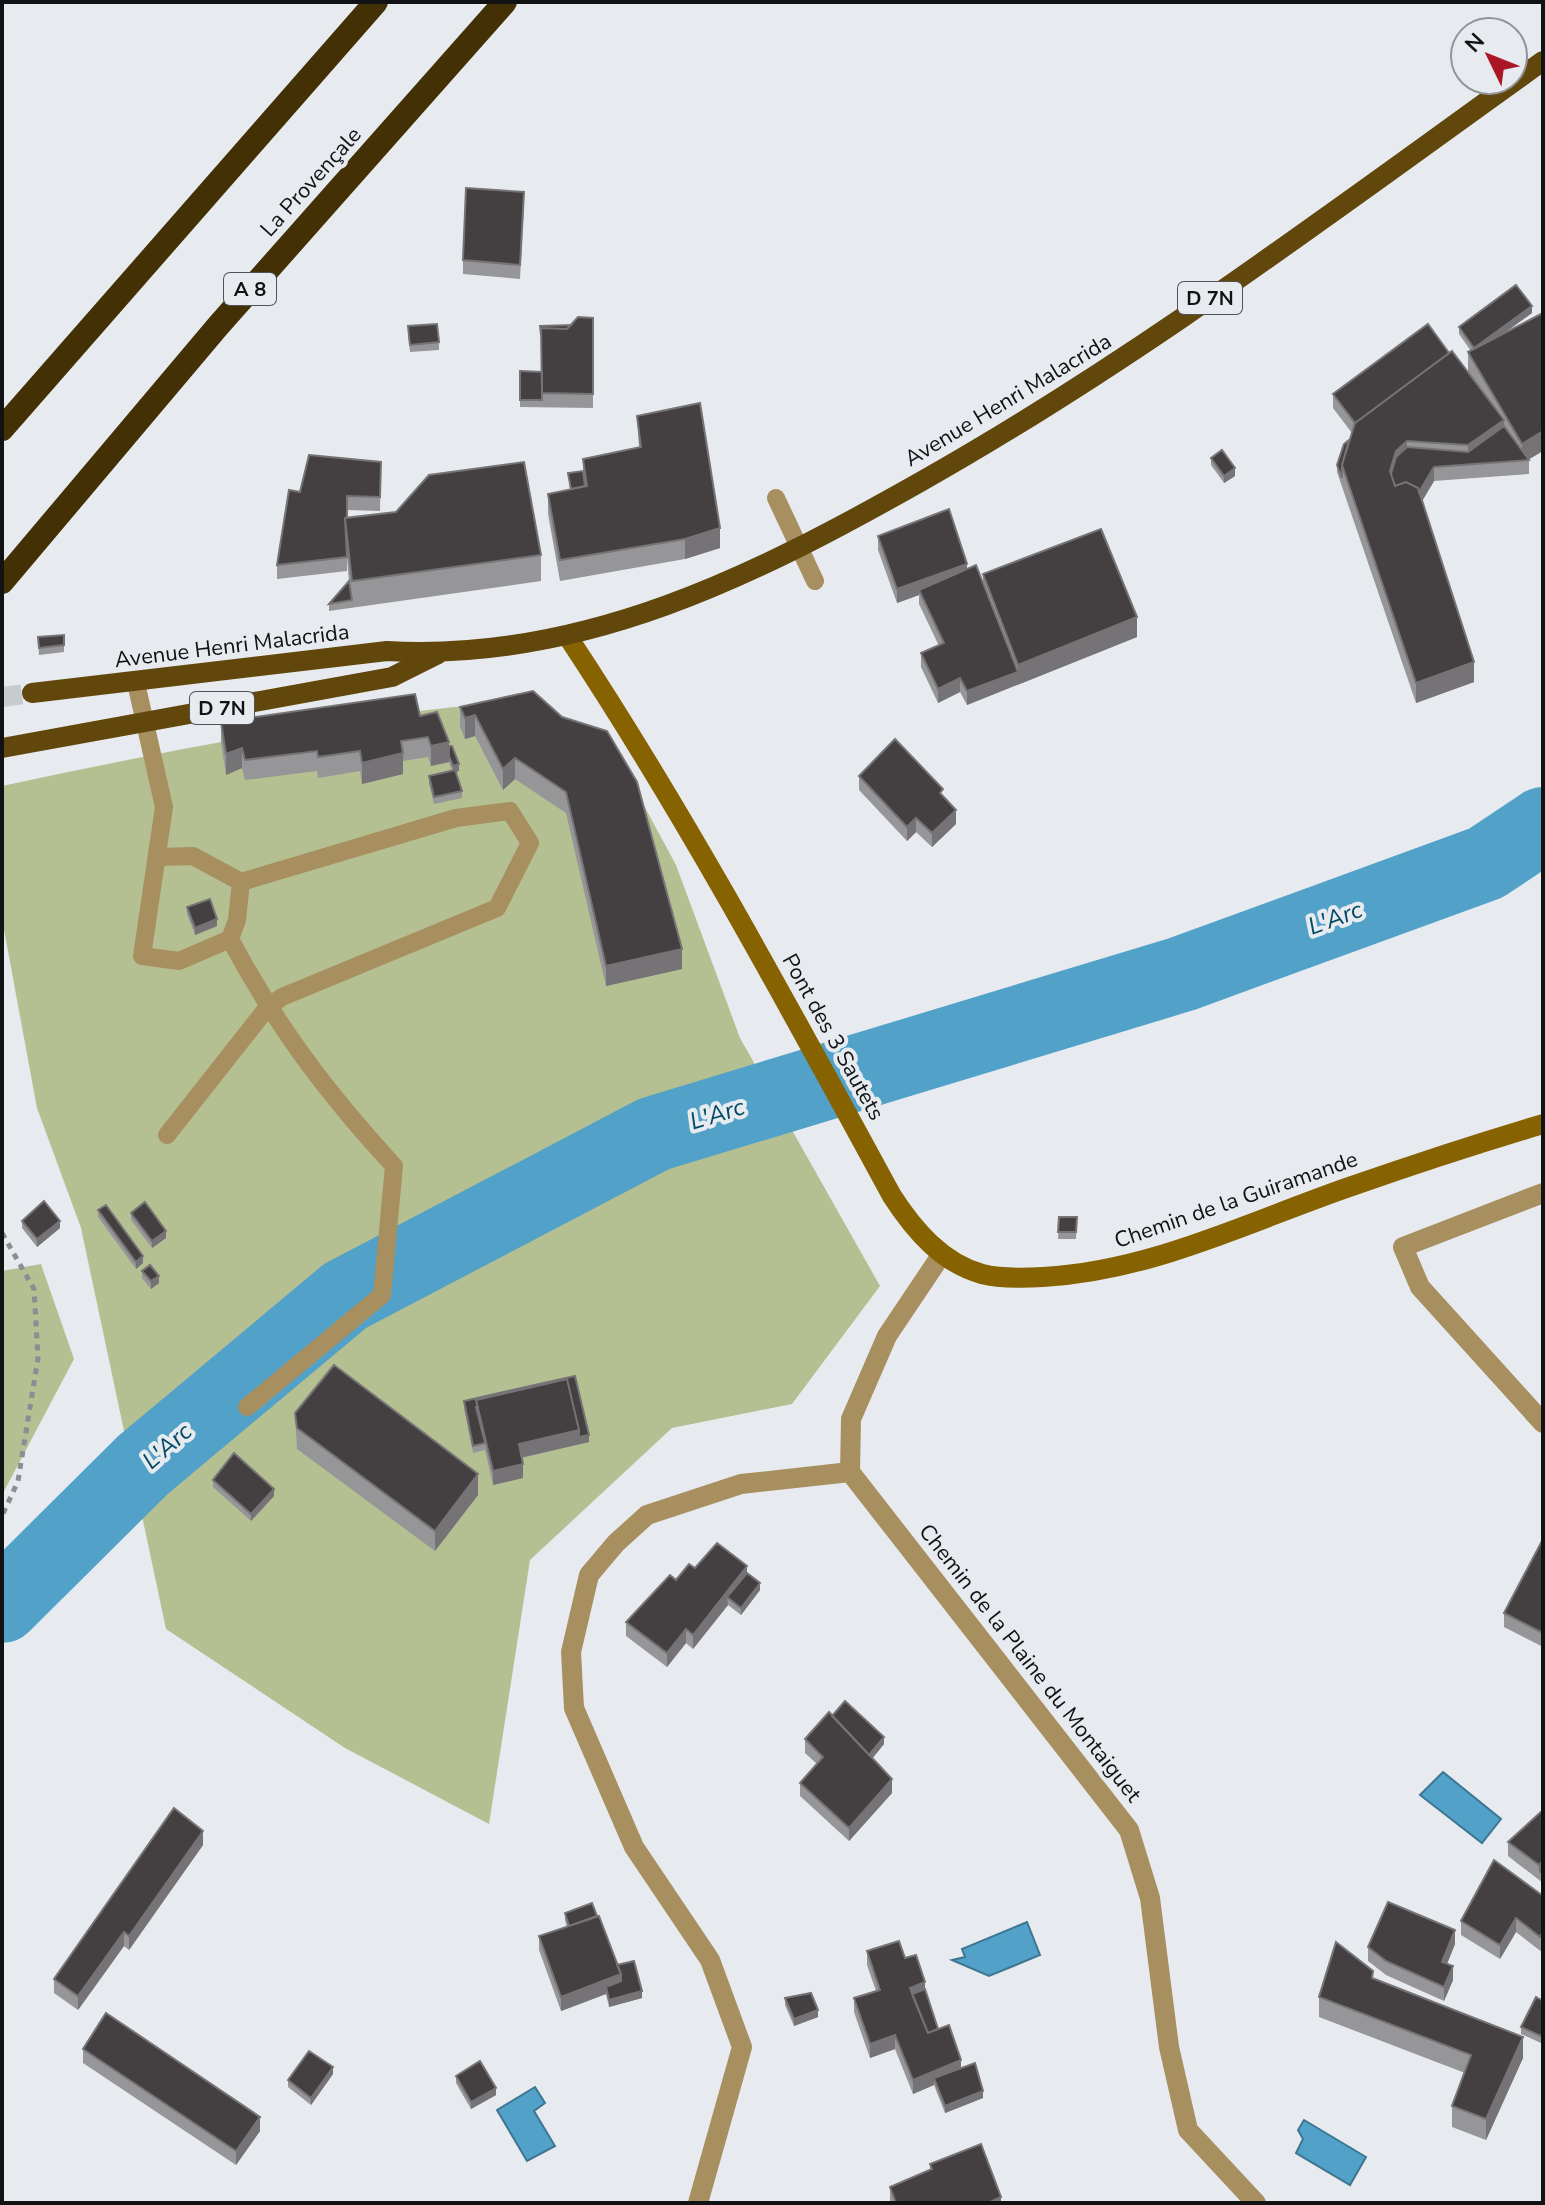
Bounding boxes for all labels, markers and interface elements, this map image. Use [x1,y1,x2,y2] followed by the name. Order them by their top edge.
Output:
[1449,16,1529,96] north arrow
[1459,27,1492,59] text: N
[254,121,368,243] street label: La Provençale
[224,273,276,305] road number: A 8
[1178,282,1242,314] road number: D 7N
[899,326,1117,474] street label: Avenue Henri Malacrida
[113,617,351,675] street label: Avenue Henri Malacrida
[190,692,254,724] road number: D 7N
[1304,893,1367,943] water label: L'Arc
[775,948,891,1126] street label: Pont des 3 Sautets
[686,1090,749,1137] water label: L'Arc
[1110,1144,1362,1256] street label: Chemin de la Guiramande
[136,1415,199,1476] water label: L'Arc
[912,1518,1148,1809] street label: Chemin de la Plaine du Montaiguet

